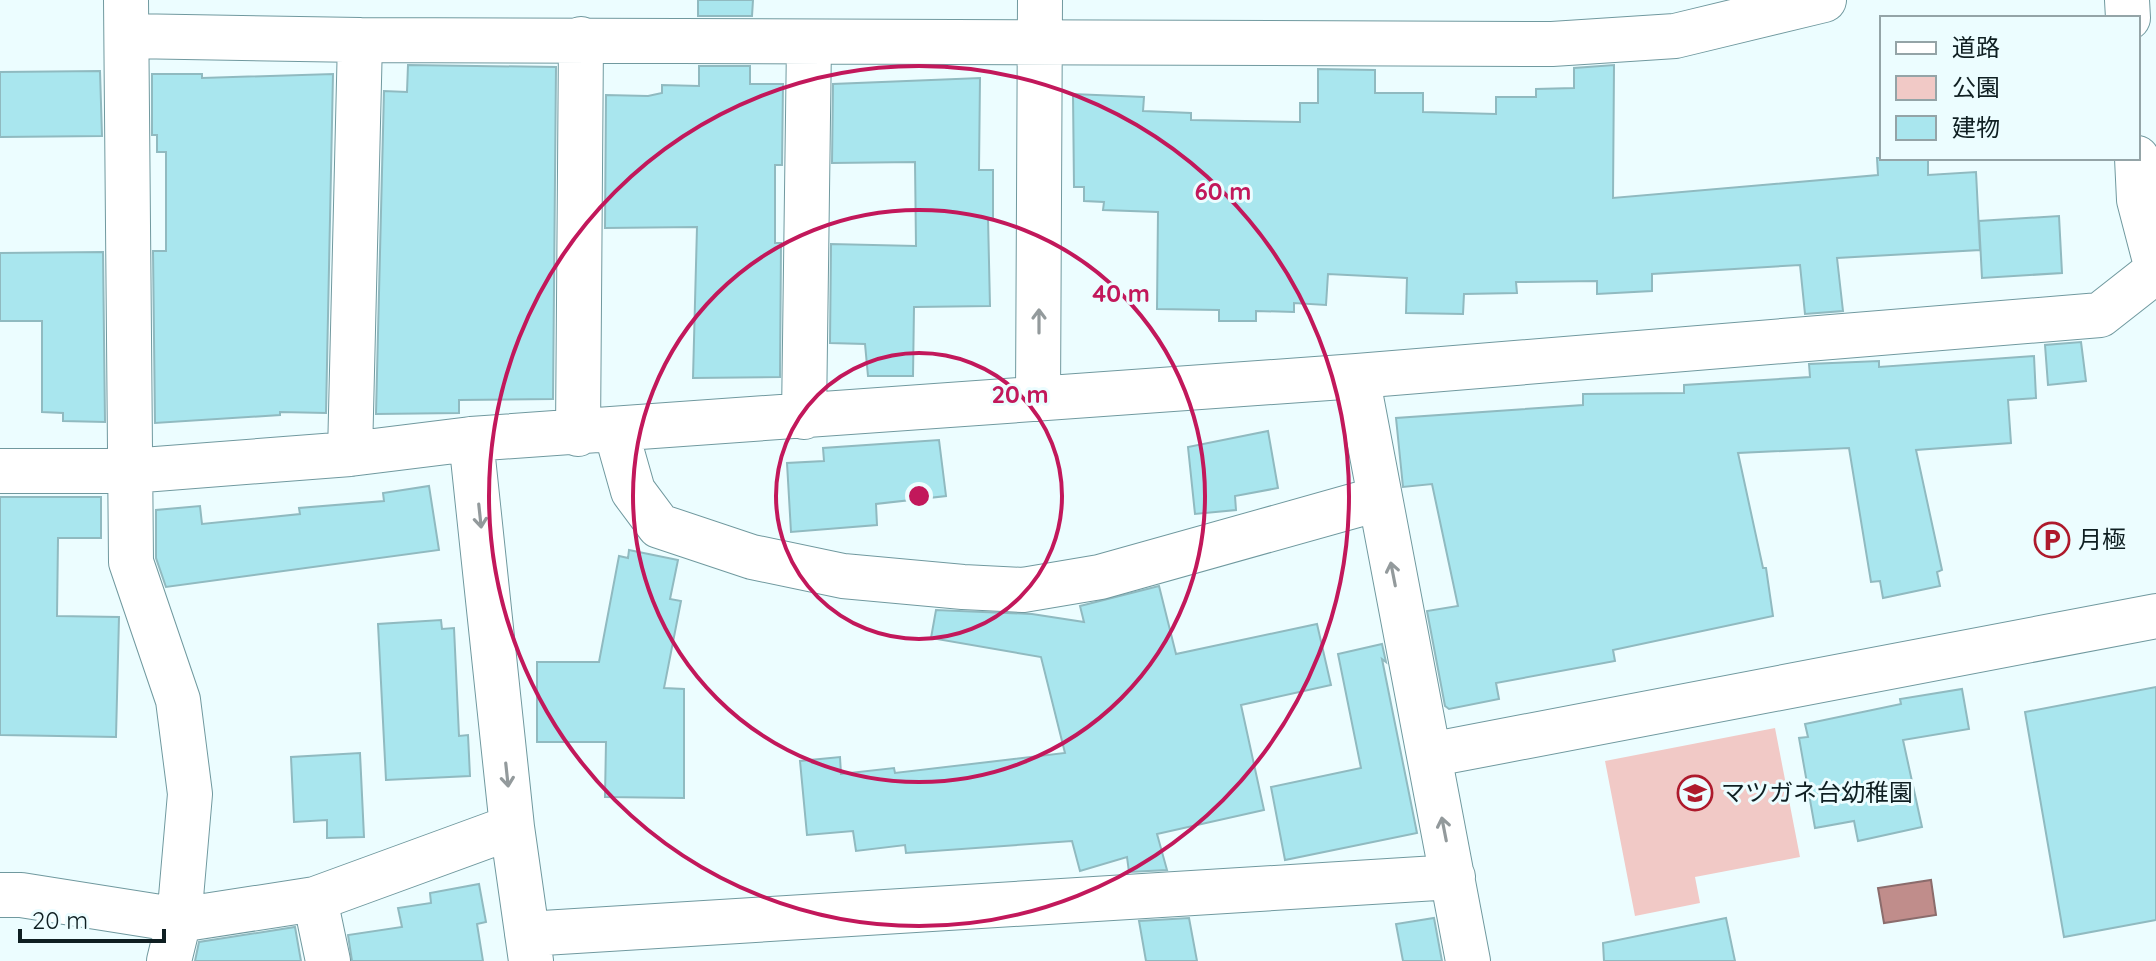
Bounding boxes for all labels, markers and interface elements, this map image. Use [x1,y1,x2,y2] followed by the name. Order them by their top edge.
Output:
[1880,16,2140,160] legend
[1952,32,2000,62] text: 道路
[1952,72,2000,102] text: 公園
[1952,112,2000,142] text: 建物
[1195,176,1251,206] text: 60 m
[1092,278,1150,308] text: 40 m
[1031,308,1047,335] one-way arrow
[991,379,1049,409] text: 20 m
[905,482,933,510] centre of rings
[472,502,487,529] one-way arrow
[2033,521,2071,559] parking icon: 月極
[2078,524,2126,554] place label: 月極
[1385,562,1400,588] one-way arrow
[499,761,514,788] one-way arrow
[1676,774,1714,812] school or university icon: マツガネ台幼稚園
[1721,777,1913,807] place label: マツガネ台幼稚園
[1435,817,1450,843] one-way arrow
[20,893,164,943] scale bar
[32,905,88,935] text: 20 m

